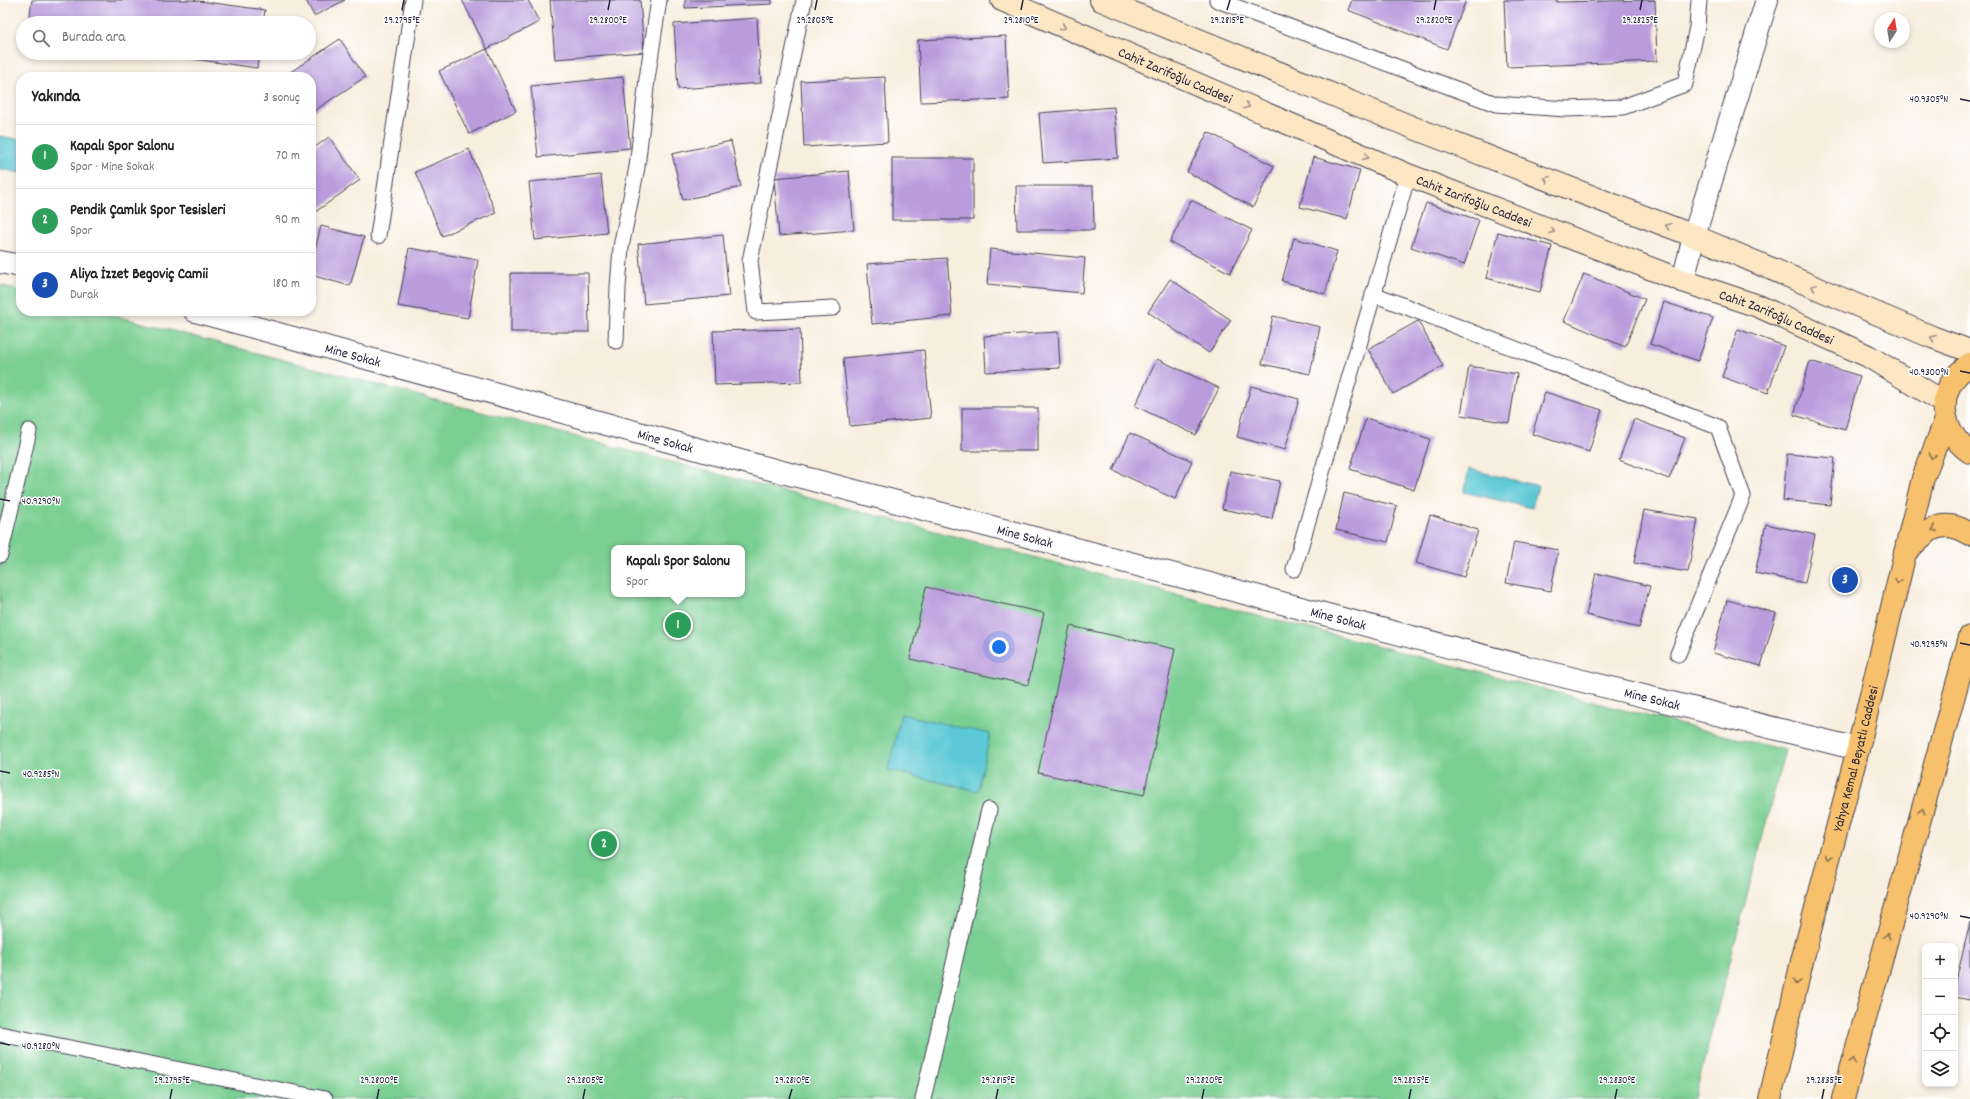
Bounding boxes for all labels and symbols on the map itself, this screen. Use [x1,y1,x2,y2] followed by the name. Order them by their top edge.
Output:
[1874,12,1910,48] north arrow
[384,14,420,28] text: 29.2795°E
[589,14,627,28] text: 29.2800°E
[797,14,834,28] text: 29.2805°E
[1004,14,1039,28] text: 29.2810°E
[1210,14,1244,28] text: 29.2815°E
[1416,14,1453,28] text: 29.2820°E
[1622,14,1658,28] text: 29.2825°E
[1060,23,1067,31] one-way arrow
[1115,43,1235,110] street label: Cahit Zarifoğlu Caddesi
[1910,93,1948,107] text: 40.9305°N
[1242,101,1250,109] one-way arrow
[1363,153,1370,161] one-way arrow
[1413,171,1535,234] street label: Cahit Zarifoğlu Caddesi
[1543,176,1550,184] one-way arrow
[1664,223,1671,231] one-way arrow
[1549,226,1556,234] one-way arrow
[1810,284,1818,292] one-way arrow
[1716,286,1837,351] street label: Cahit Zarifoğlu Caddesi
[1930,334,1937,342] one-way arrow
[322,339,383,374] street label: Mine Sokak
[1909,366,1949,380] text: 40.9300°N
[635,425,695,460] street label: Mine Sokak
[1928,452,1936,459] one-way arrow
[22,495,60,509] text: 40.9290°N
[994,521,1055,555] street label: Mine Sokak
[1931,524,1938,532] one-way arrow
[1832,565,1858,595] pin: 3
[1894,577,1903,584] one-way arrow
[1308,603,1368,637] street label: Mine Sokak
[665,610,691,640] pin: 1
[989,637,1009,657] your location
[1910,638,1948,652] text: 40.9295°N
[1622,684,1682,717] street label: Mine Sokak
[1829,684,1885,834] street label: Yahya Kemal Beyatlı Caddesi
[23,768,60,782] text: 40.9285°N
[1917,807,1925,814] one-way arrow
[591,829,617,859] pin: 2
[1826,853,1834,860] one-way arrow
[1910,910,1948,924] text: 40.9290°N
[1882,933,1891,940] one-way arrow
[1793,979,1801,986] one-way arrow
[22,1040,60,1054] text: 40.9280°N
[1848,1058,1857,1065] one-way arrow
[154,1074,190,1088] text: 29.2795°E
[360,1074,398,1088] text: 29.2800°E
[567,1074,604,1088] text: 29.2805°E
[775,1074,810,1088] text: 29.2810°E
[981,1074,1015,1088] text: 29.2815°E
[1186,1074,1223,1088] text: 29.2820°E
[1393,1074,1429,1088] text: 29.2825°E
[1599,1074,1636,1088] text: 29.2830°E
[1806,1074,1842,1088] text: 29.2835°E

